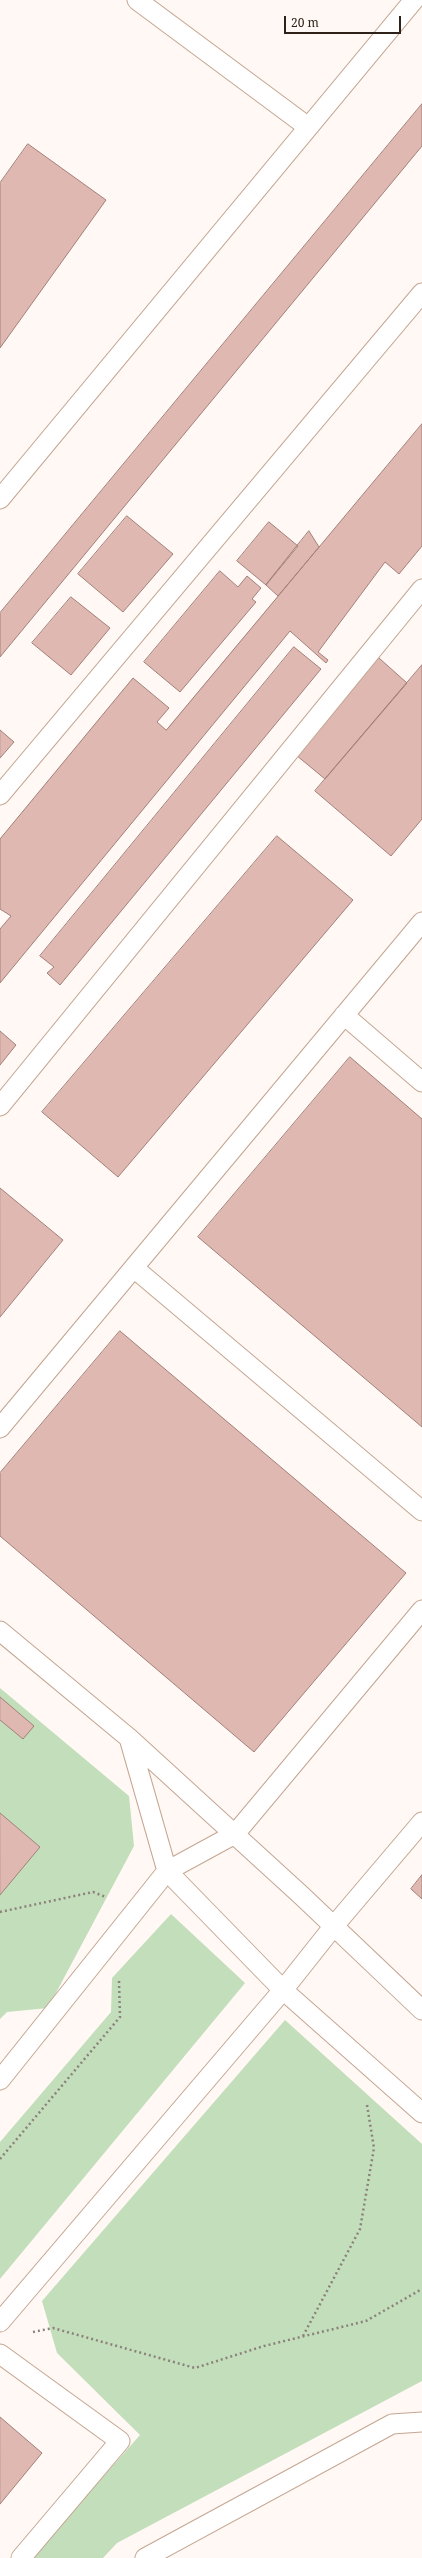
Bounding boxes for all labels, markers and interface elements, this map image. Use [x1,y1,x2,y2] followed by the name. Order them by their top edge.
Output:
[286,8,403,34] scale bar
[291,14,319,31] text: 20 m

